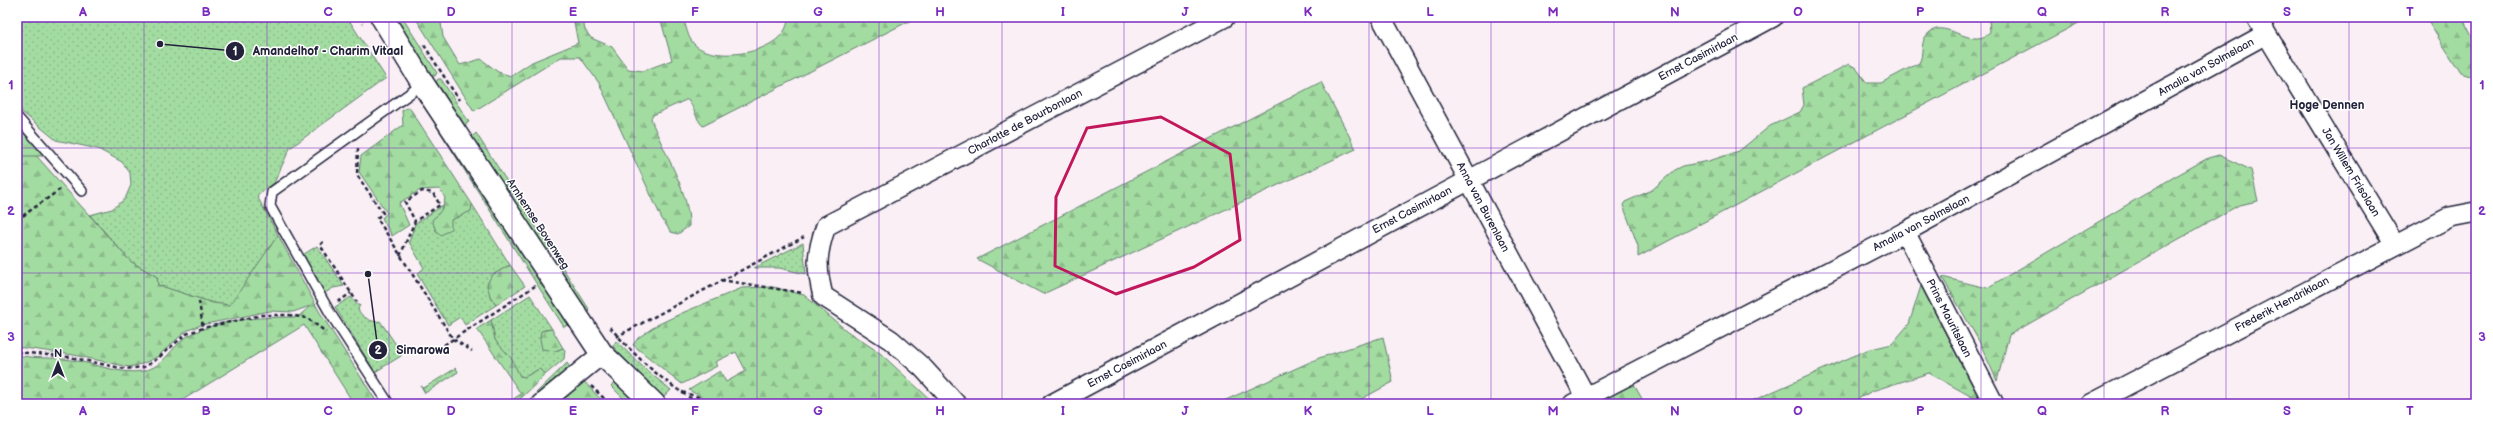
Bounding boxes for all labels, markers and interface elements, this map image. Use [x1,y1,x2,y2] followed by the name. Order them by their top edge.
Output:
[78,4,87,20] text: A
[201,4,211,20] text: B
[323,4,333,20] text: C
[446,4,456,20] text: D
[569,4,578,20] text: E
[691,4,699,20] text: F
[813,4,823,20] text: G
[935,4,945,20] text: H
[1061,4,1065,20] text: I
[1181,4,1189,20] text: J
[1304,4,1313,20] text: K
[1426,4,1434,20] text: L
[1547,4,1559,20] text: M
[1670,4,1680,20] text: N
[1793,4,1803,20] text: O
[1916,4,1925,20] text: P
[2037,4,2047,20] text: Q
[2161,4,2170,20] text: R
[2283,4,2291,20] text: S
[2406,4,2414,20] text: T
[1656,31,1740,83] street label: Ernst Casimirlaan
[2156,35,2256,99] street label: Amalia van Solmslaan
[225,39,412,63] callout: Amandelhof - Charim Vitaal
[232,44,238,59] text: 1
[252,44,403,59] text: Amandelhof - Charim Vitaal
[8,77,14,93] text: 1
[2479,77,2485,93] text: 1
[966,86,1084,158] street label: Charlotte de Bourbonlaan
[2290,98,2365,113] district label: Hoge Dennen
[2319,125,2383,219] street label: Jan Willem Frisolaan
[1454,160,1512,254] street label: Anna van Burenlaan
[504,176,572,272] street label: Arnhemse Bovenweg
[1370,184,1454,236] street label: Ernst Casimirlaan
[1870,192,1972,254] street label: Amalia van Solmslaan
[7,203,15,219] text: 2
[2478,203,2486,219] text: 2
[2233,274,2331,334] street label: Frederik Hendriklaan
[1924,277,1974,359] street label: Prins Mauritslaan
[7,329,15,345] text: 3
[2478,329,2486,345] text: 3
[368,338,457,362] callout: Simarowa
[1085,338,1169,390] street label: Ernst Casimirlaan
[38,343,78,383] north arrow
[374,343,382,358] text: 2
[396,343,450,358] text: Simarowa
[54,347,62,360] text: N
[78,403,87,419] text: A
[201,403,211,419] text: B
[323,403,333,419] text: C
[446,403,456,419] text: D
[569,403,578,419] text: E
[691,403,699,419] text: F
[813,403,823,419] text: G
[935,403,945,419] text: H
[1061,403,1065,419] text: I
[1181,403,1189,419] text: J
[1304,403,1313,419] text: K
[1426,403,1434,419] text: L
[1547,403,1559,419] text: M
[1670,403,1680,419] text: N
[1793,403,1803,419] text: O
[1916,403,1925,419] text: P
[2037,403,2047,419] text: Q
[2161,403,2170,419] text: R
[2283,403,2291,419] text: S
[2406,403,2414,419] text: T

